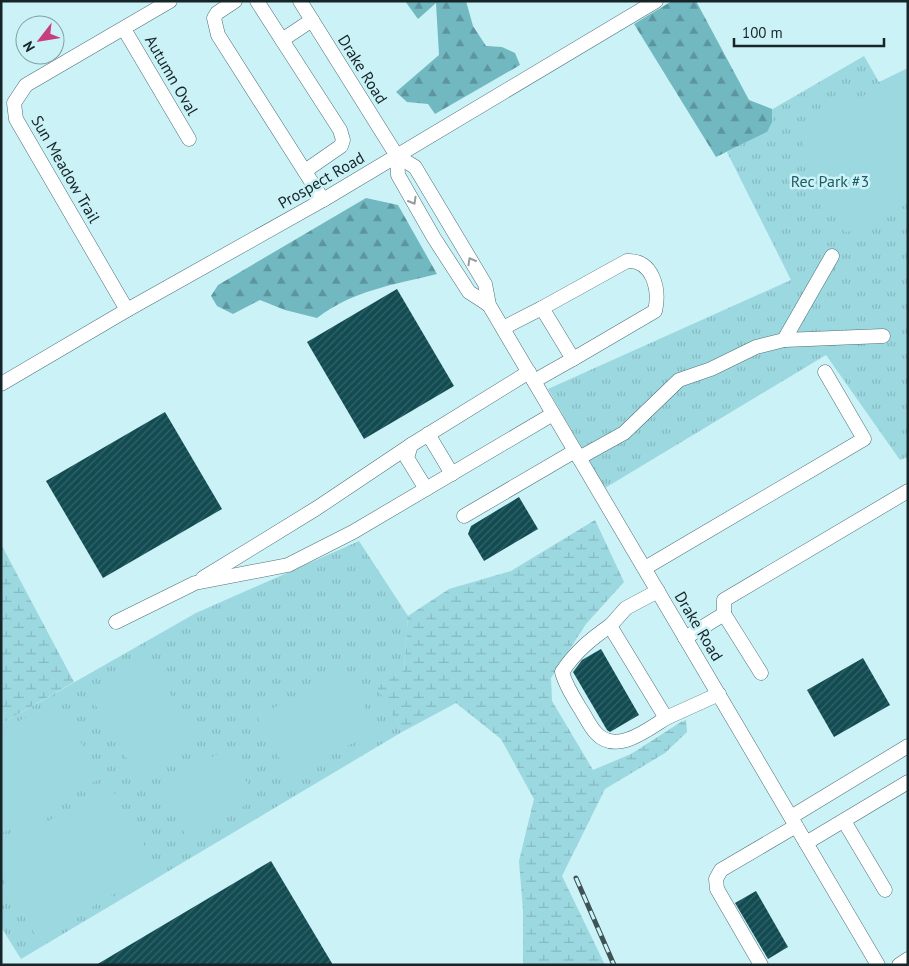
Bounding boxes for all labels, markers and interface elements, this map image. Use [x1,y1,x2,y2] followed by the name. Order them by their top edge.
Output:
[15,15,65,65] north arrow
[734,15,884,47] scale bar
[742,23,783,42] text: 100 m
[141,31,203,119] street label: Autumn Oval
[334,31,392,107] street label: Drake Road
[19,38,39,55] text: N
[27,112,105,226] street label: Sun Meadow Trail
[274,147,368,213] street label: Prospect Road
[791,171,869,191] park label: Rec Park #3
[406,195,416,204] one-way arrow
[468,257,478,266] one-way arrow
[670,588,728,664] street label: Drake Road

